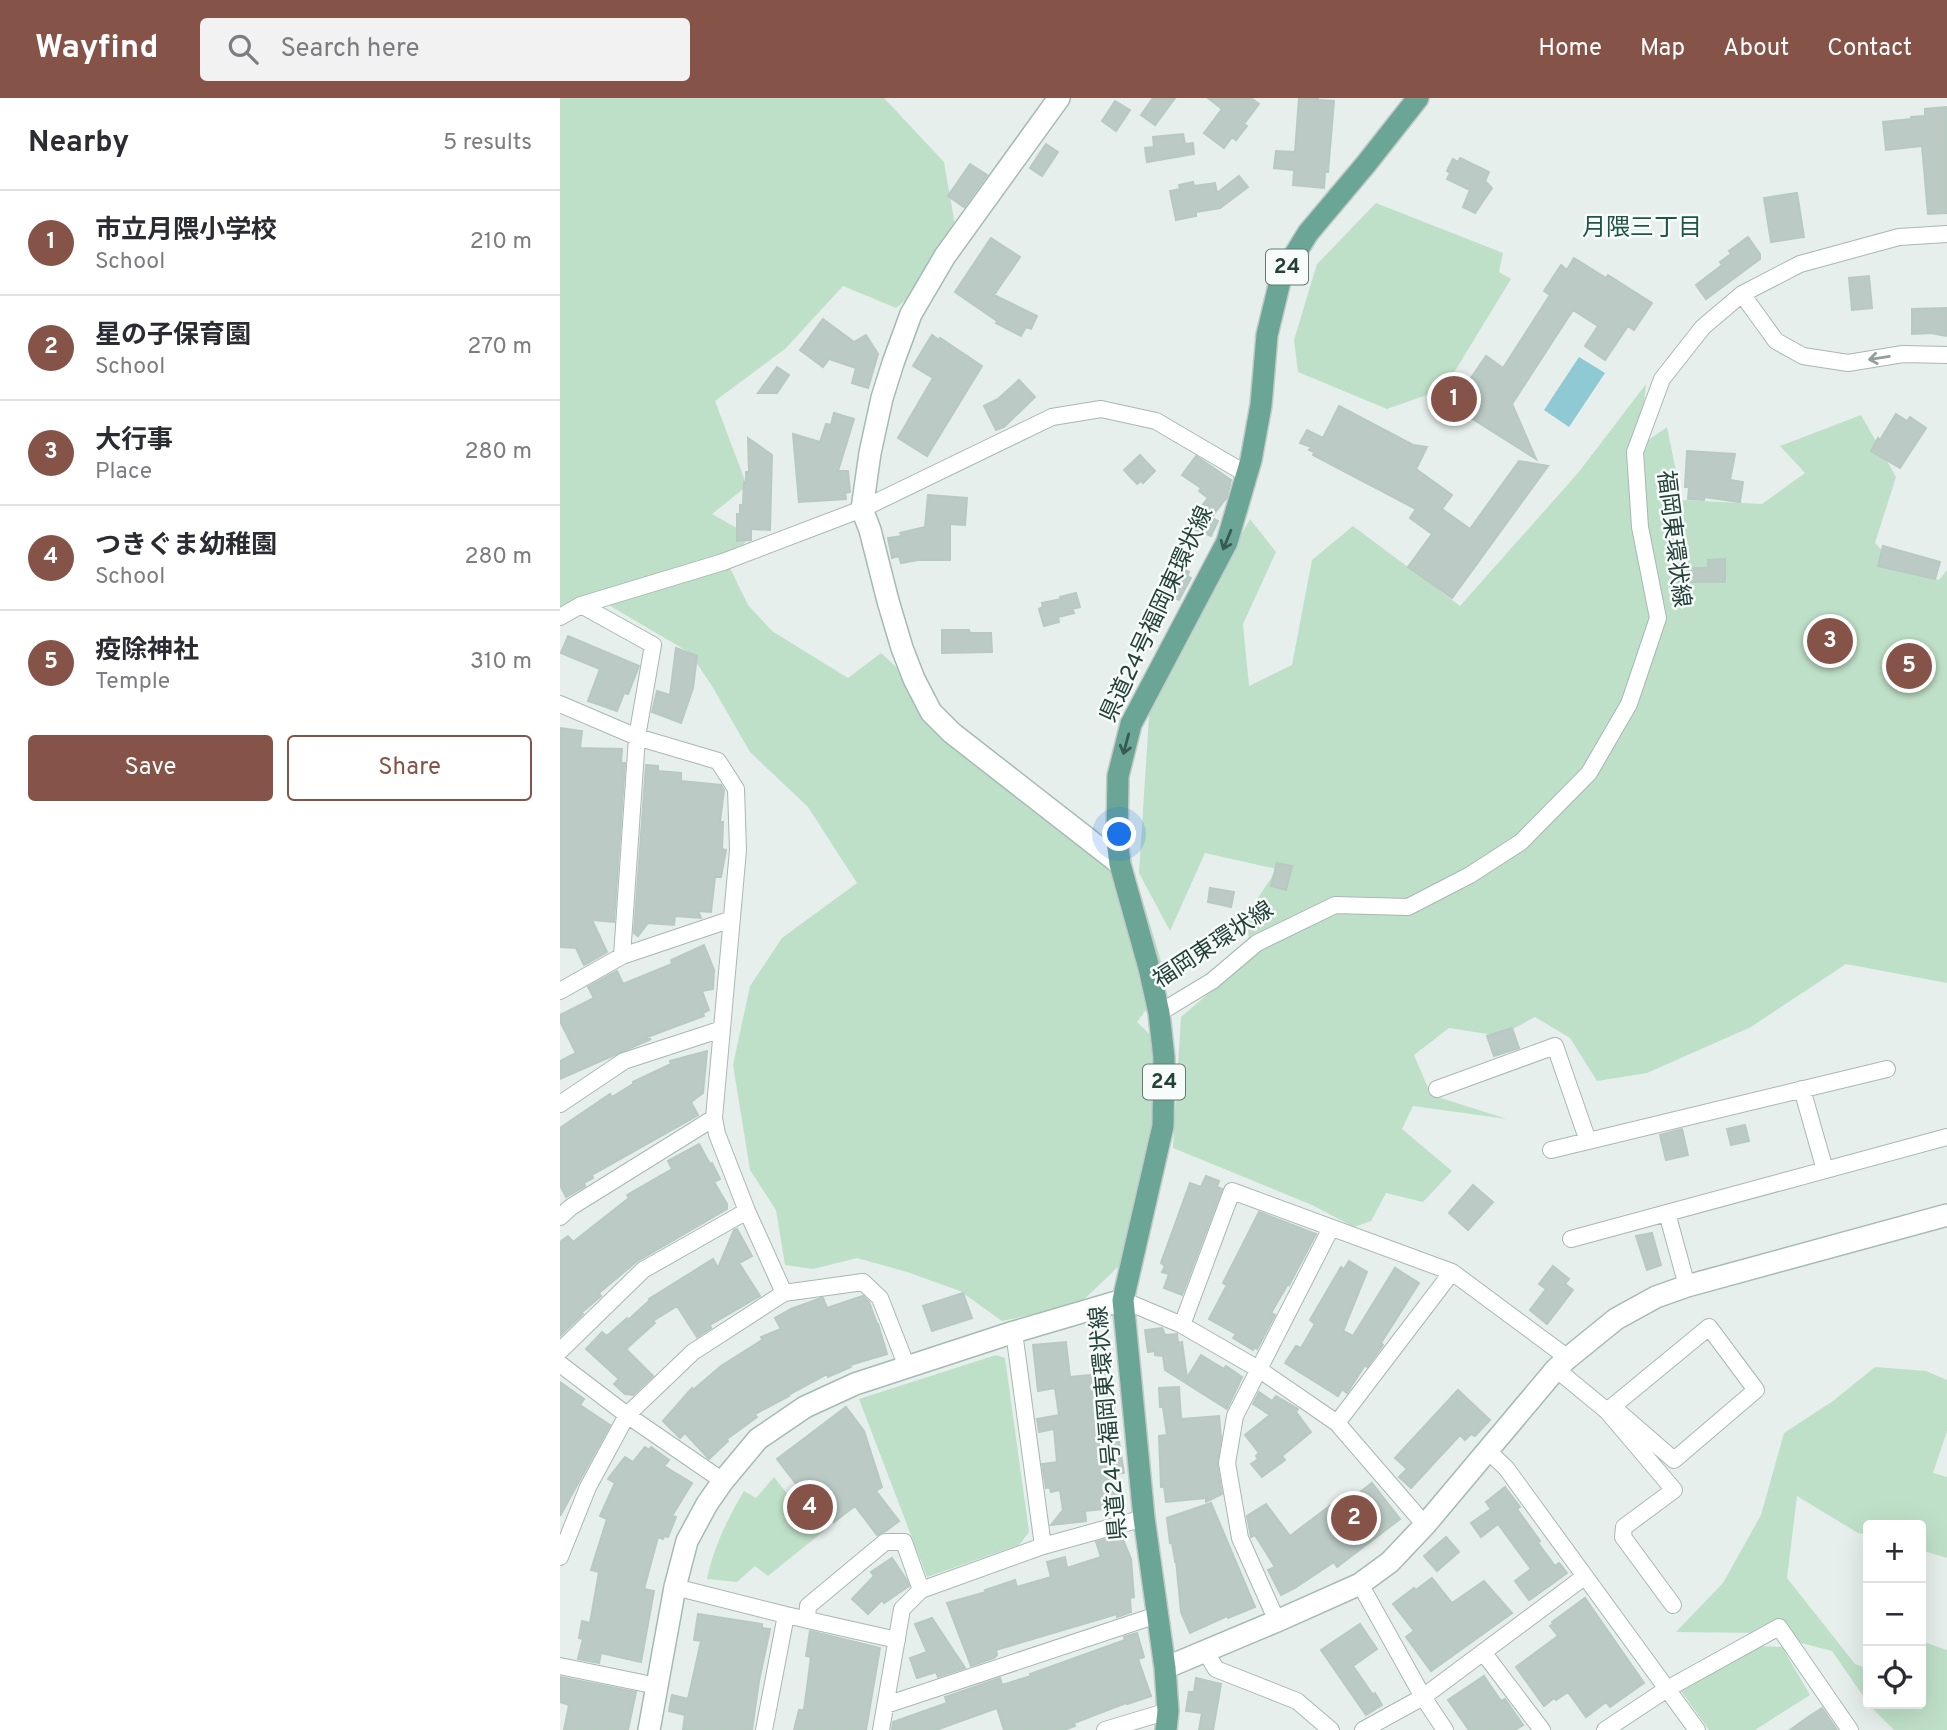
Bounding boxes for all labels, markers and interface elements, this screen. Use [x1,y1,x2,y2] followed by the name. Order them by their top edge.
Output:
[200,18,690,81] search box
[35,28,158,70] text: Wayfind
[224,30,262,68] icon: search
[280,33,419,66] text: Search here
[1538,34,1602,64] text: Home
[1640,34,1685,64] text: Map
[1723,34,1789,64] text: About
[1827,34,1912,64] text: Contact
[28,125,129,162] text: Nearby
[443,129,532,158] text: 5 results
[1582,214,1702,244] district label: 月隈三丁目
[95,215,277,248] text: 市立月隈小学校
[46,228,56,257] text: 1
[470,228,532,257] text: 210 m
[95,248,165,277] text: School
[1266,250,1308,284] road number: 24
[95,320,251,353] text: 星の子保育園
[44,333,58,362] text: 2
[467,333,532,362] text: 270 m
[1868,352,1891,365] one-way arrow
[95,353,165,382] text: School
[1431,373,1477,425] pin: 1
[95,425,173,458] text: 大行事
[44,438,58,467] text: 3
[464,438,532,467] text: 280 m
[95,458,152,487] text: Place
[1649,469,1695,609] street label: 福岡東環状線
[1095,502,1221,728] street label: 県道24号福岡東環状線
[1219,529,1232,550] one-way arrow
[95,530,277,563] text: つきぐま幼稚園
[44,543,58,572] text: 4
[464,543,532,572] text: 280 m
[95,563,165,592] text: School
[1807,615,1853,667] pin: 3
[95,635,199,668] text: 疫除神社
[1886,640,1932,692] pin: 5
[44,648,58,677] text: 5
[470,648,532,677] text: 310 m
[95,668,170,697] text: Temple
[1119,732,1132,755] one-way arrow
[28,735,273,801] button: Save
[287,735,532,801] button: Share
[1102,817,1136,851] your location
[1148,896,1280,996] street label: 福岡東環状線
[1143,1065,1185,1100] road number: 24
[1085,1305,1135,1541] street label: 県道24号福岡東環状線
[787,1481,833,1533] pin: 4
[1331,1492,1377,1544] pin: 2
[1863,1520,1926,1709] map controls
[1863,1520,1926,1583] button: +
[1863,1583,1926,1646] button: −
[1863,1646,1926,1709] button: locate

